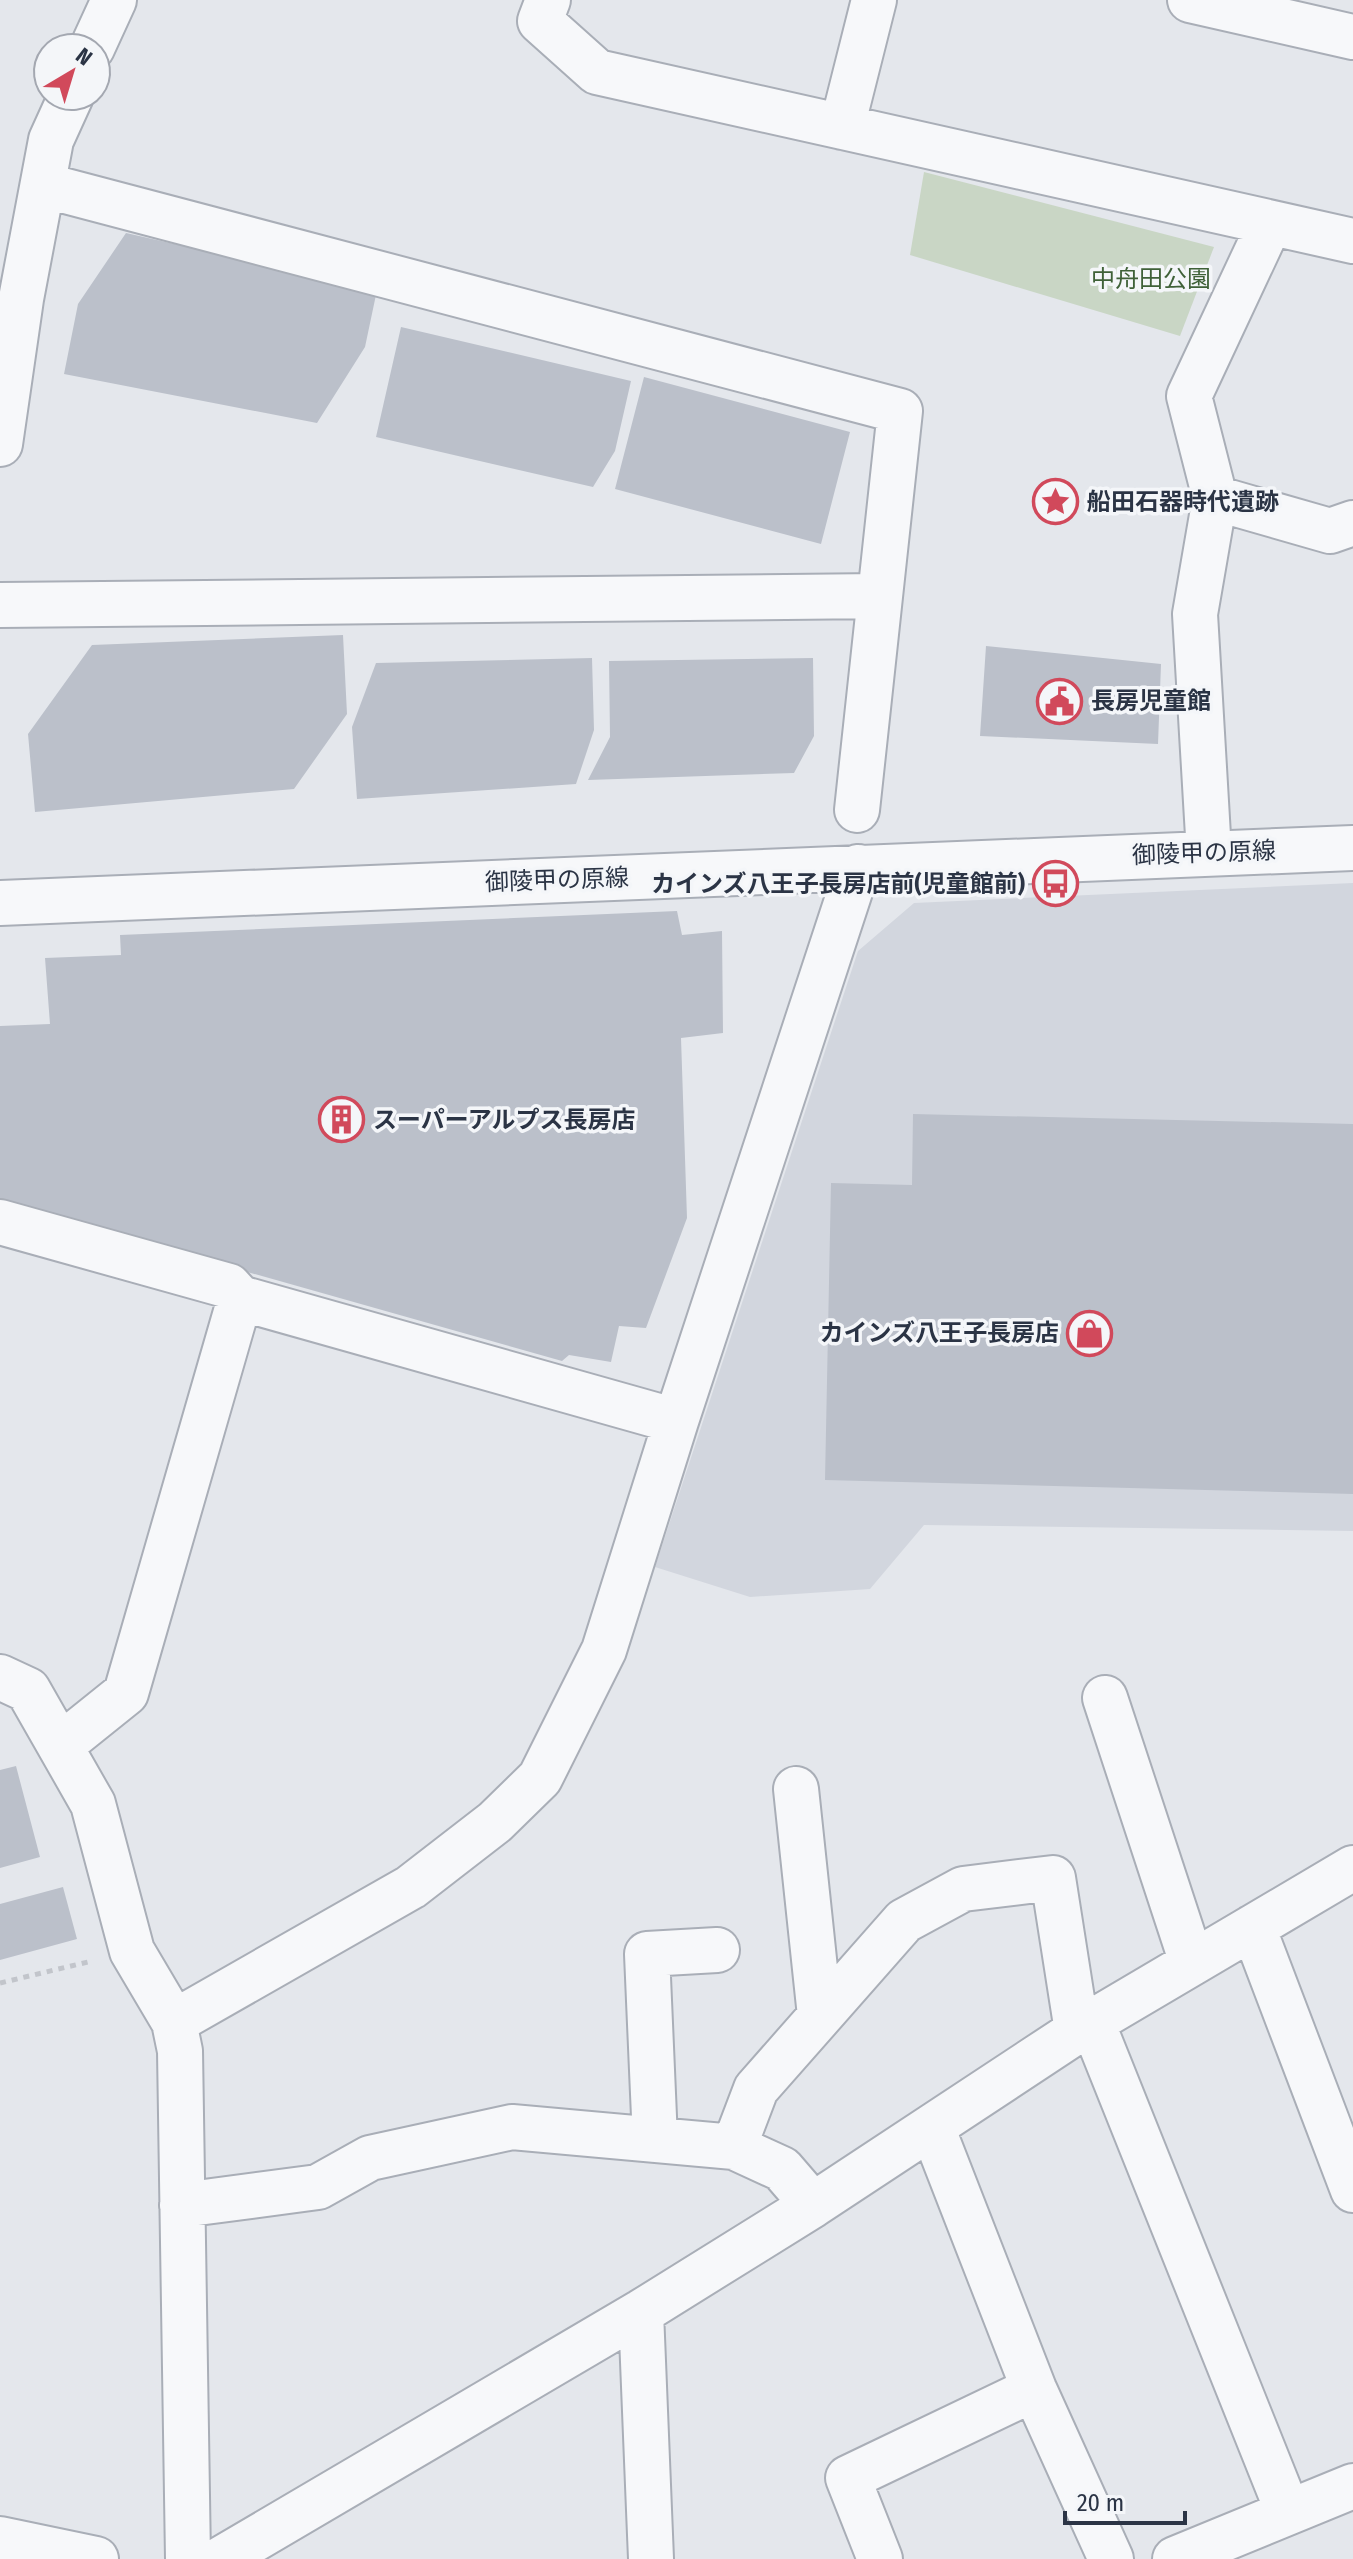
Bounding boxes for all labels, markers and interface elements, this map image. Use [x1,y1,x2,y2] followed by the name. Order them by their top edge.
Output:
[32,32,112,112] north arrow
[70,42,98,71] text: N
[1091,265,1211,293] park label: 中舟田公園
[1032,478,1080,526] place icon: 船田石器時代遺跡
[1087,488,1279,516] place label: 船田石器時代遺跡
[1036,677,1084,725] public building icon: 長房児童館
[1091,687,1211,715] place label: 長房児童館
[1132,836,1276,870] street label: 御陵甲の原線
[1032,860,1080,908] bus stop icon: カインズ八王子長房店前(児童館前)
[485,863,629,897] street label: 御陵甲の原線
[651,870,1025,898] place label: カインズ八王子長房店前(児童館前)
[318,1096,366,1144] building icon: スーパーアルプス長房店
[373,1106,636,1134] place label: スーパーアルプス長房店
[1066,1309,1114,1357] shop icon: カインズ八王子長房店
[819,1319,1059,1347] place label: カインズ八王子長房店
[1065,2475,1185,2525] scale bar
[1077,2489,1124,2517] text: 20 m

